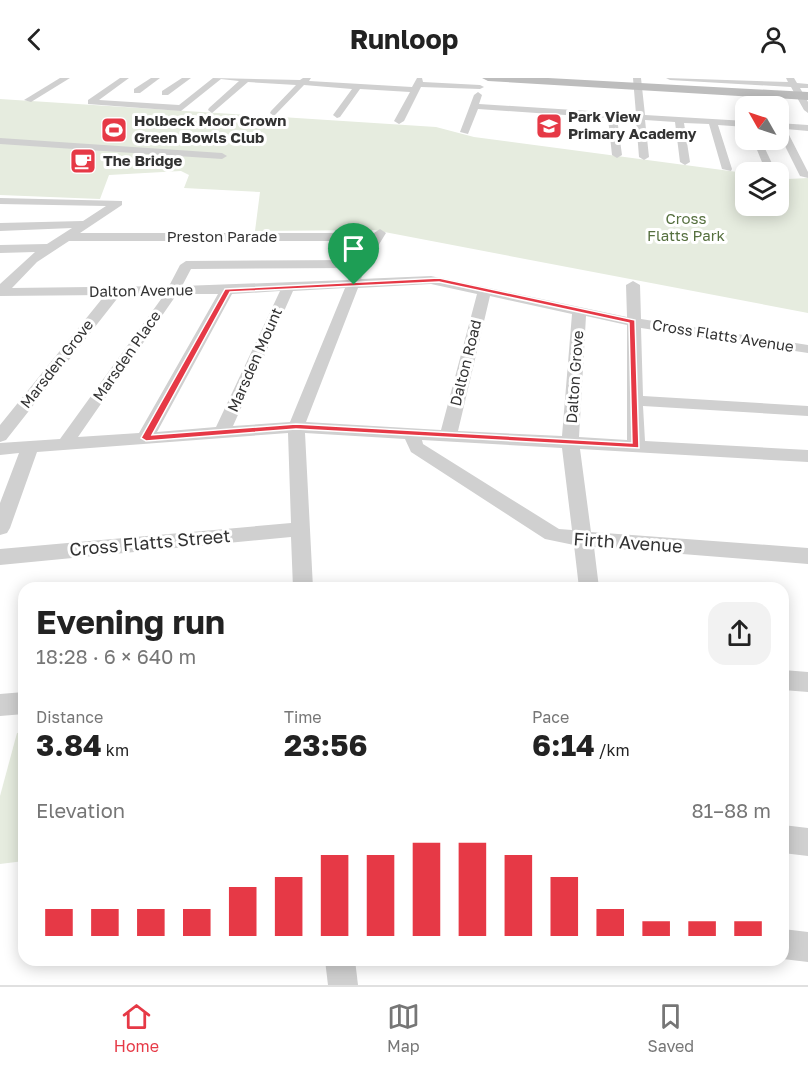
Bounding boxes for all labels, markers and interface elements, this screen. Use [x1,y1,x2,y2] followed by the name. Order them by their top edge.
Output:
[18,23,51,56] icon: back
[350,23,458,55] text: Runloop
[757,23,790,56] icon: person
[735,96,789,150] north arrow
[735,96,789,216] map controls
[568,107,697,142] place label: Park View Primary Academy
[134,111,286,146] place label: Holbeck Moor Crown Green Bowls Club
[534,111,564,141] school or university icon: Park View Primary Academy
[99,115,129,145] sports icon: Holbeck Moor Crown Green Bowls Club
[68,146,98,176] cafe icon: The Bridge
[103,151,182,169] place label: The Bridge
[735,162,789,216] button: layers
[647,209,726,244] park label: Cross Flatts Park
[328,223,379,285] pin
[167,227,277,245] street label: Preston Parade
[337,232,370,265] icon: arrive
[89,280,194,300] street label: Dalton Avenue
[223,305,285,414] street label: Marsden Mount
[88,307,164,404] street label: Marsden Place
[16,315,97,411] street label: Marsden Grove
[651,315,796,355] street label: Cross Flatts Avenue
[446,318,484,408] street label: Dalton Road
[562,330,586,424] street label: Dalton Grove
[69,524,231,560] street label: Cross Flatts Street
[573,527,683,557] street label: Firth Avenue
[36,602,225,641] text: Evening run
[708,602,771,665] button: share
[36,644,196,668] text: 18:28 · 6 × 640 m
[36,707,103,727] text: Distance
[284,707,322,727] text: Time
[532,707,569,727] text: Pace
[36,727,102,763] text: 3.84
[284,727,368,763] text: 23:56
[532,727,595,763] text: 6:14
[102,740,129,760] text: km
[595,740,630,760] text: /km
[36,798,125,822] text: Elevation
[691,798,771,822] text: 81–88 m
[114,1000,159,1056] tab: Home
[387,1000,420,1056] tab: Map
[647,1000,694,1056] tab: Saved

